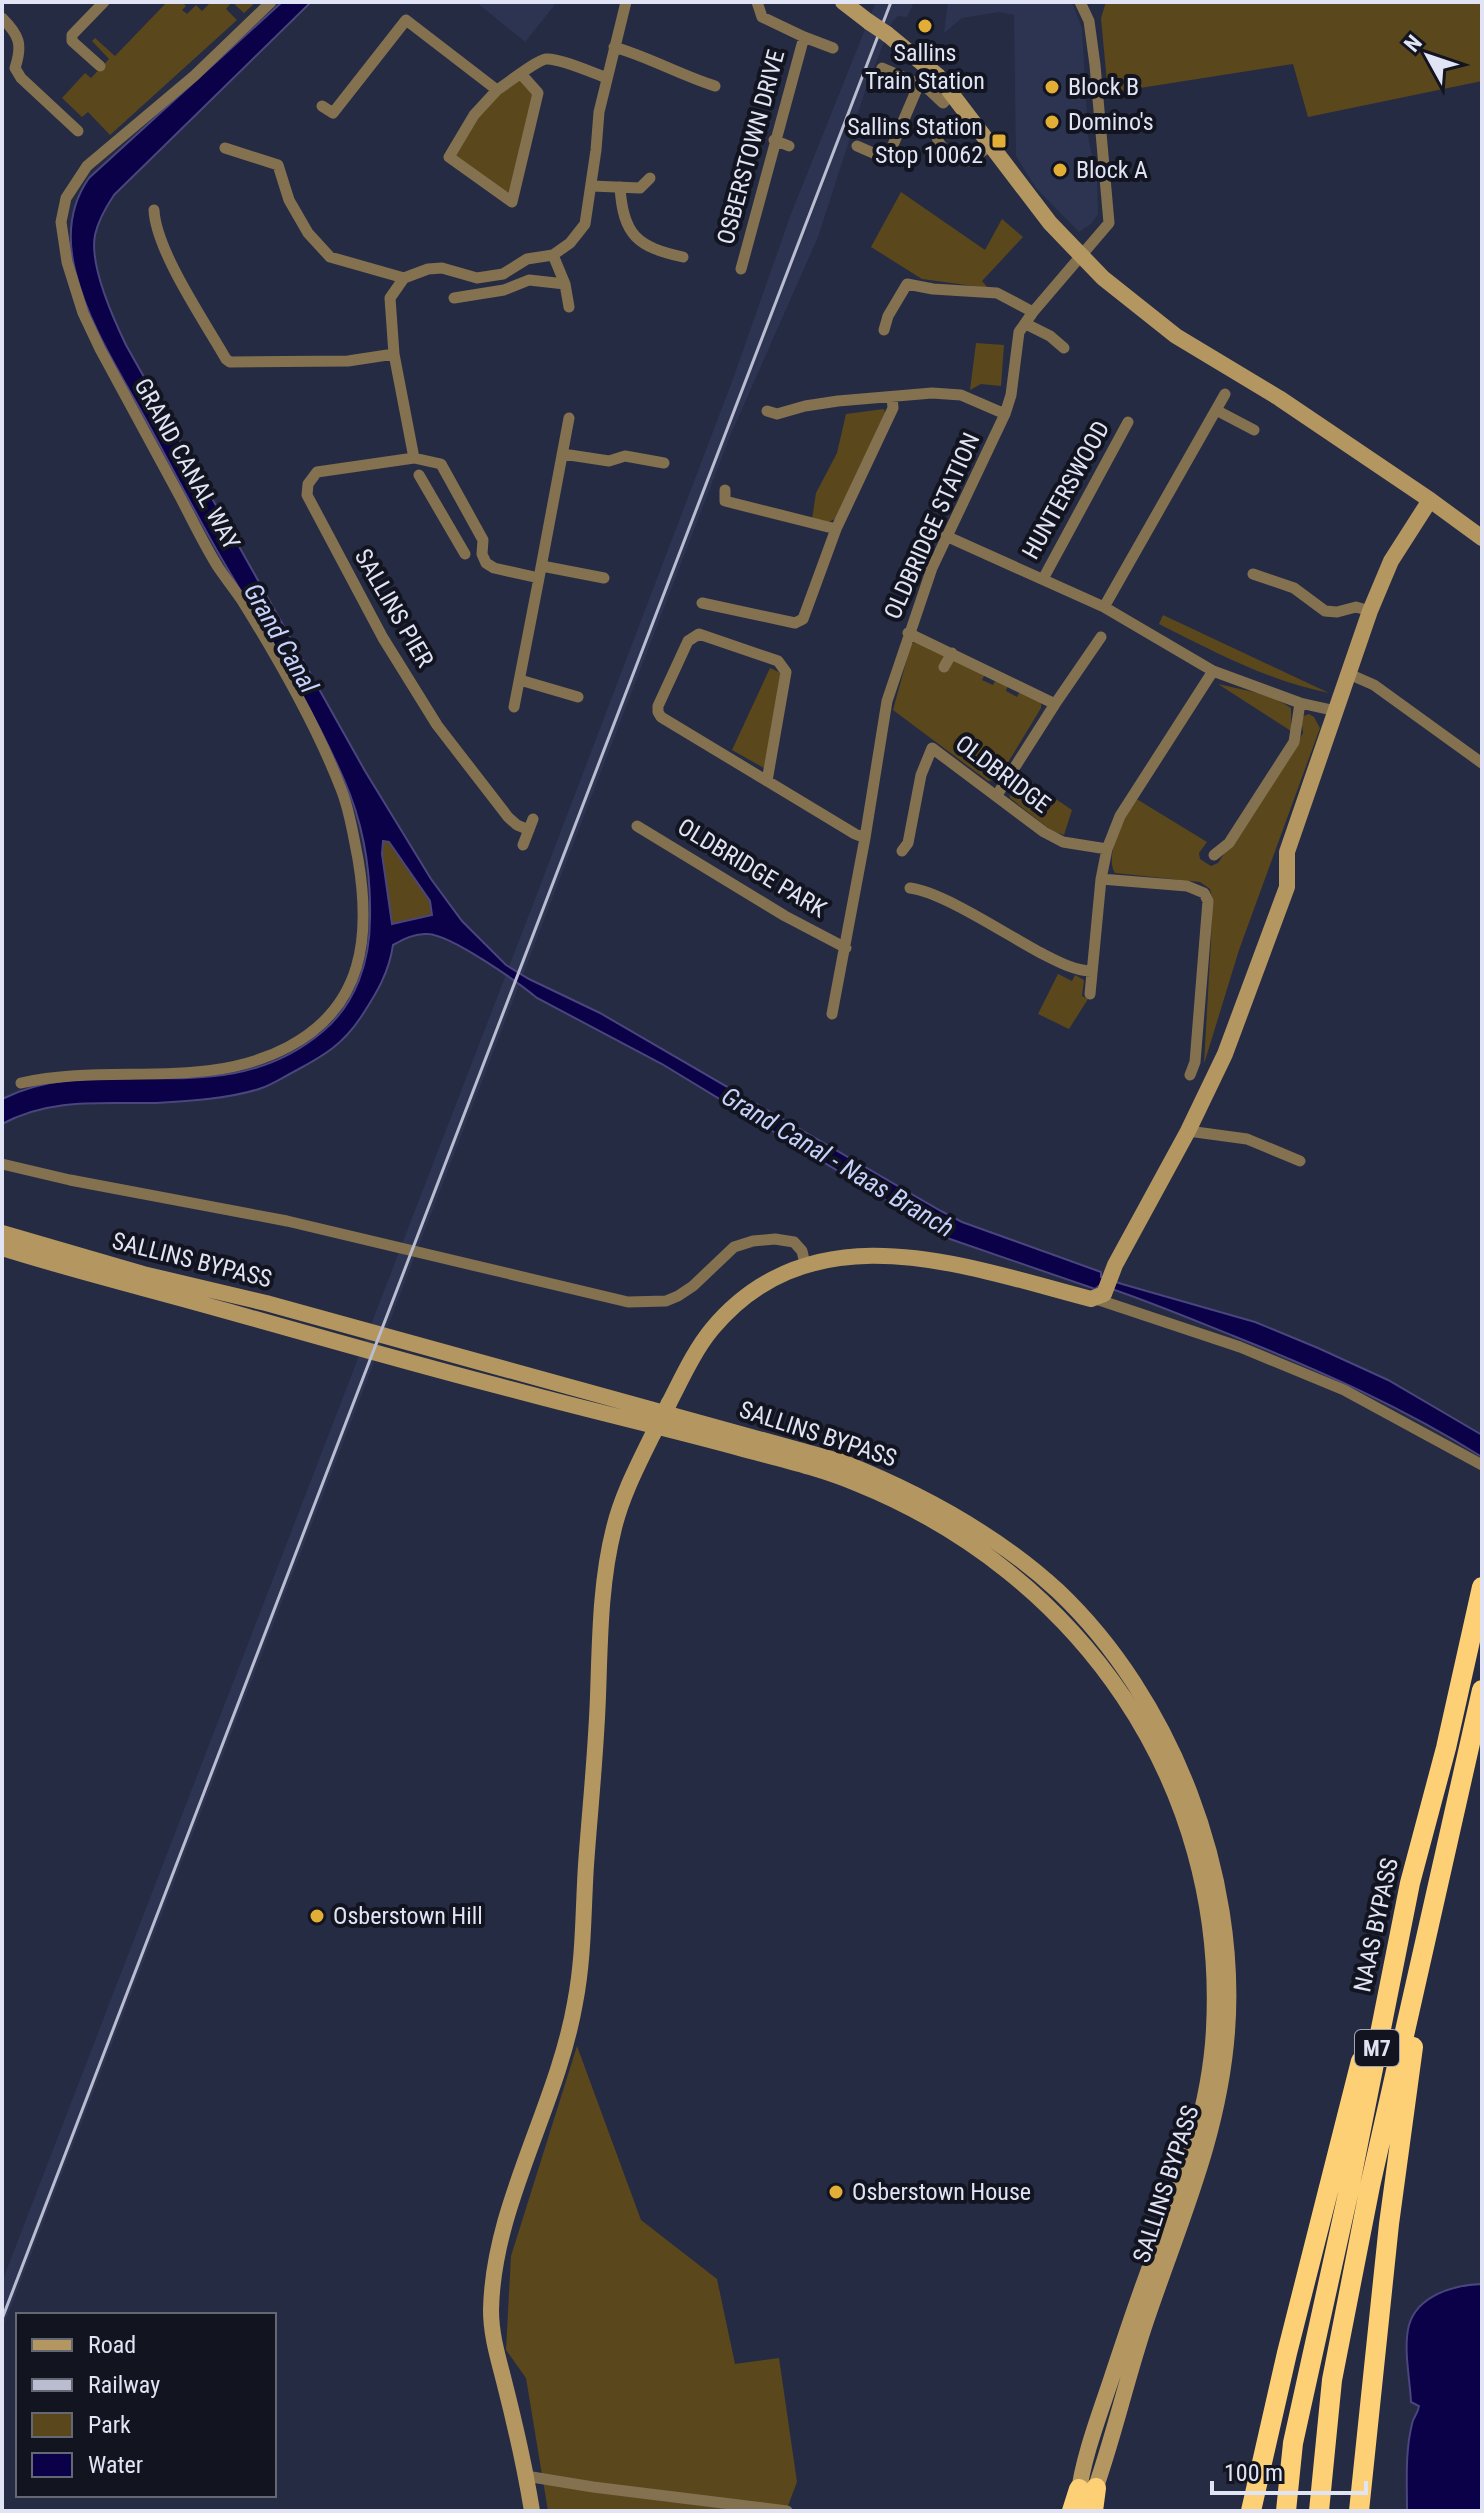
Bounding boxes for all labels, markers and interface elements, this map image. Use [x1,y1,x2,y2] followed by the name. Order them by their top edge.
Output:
[1388,16,1468,96] north arrow
[916,17,934,35] marker: Sallins Train Station
[1399,30,1427,57] text: N
[865,39,985,95] place label: Sallins Train Station
[712,47,790,247] street label: OSBERSTOWN DRIVE
[1068,73,1139,101] place label: Block B
[1043,78,1061,96] marker: Block B
[1068,108,1154,136] place label: Domino's
[847,113,983,169] place label: Sallins Station Stop 10062
[1043,113,1061,131] marker: Domino's
[990,132,1008,150] marker: Sallins Station Stop 10062
[1076,156,1148,184] place label: Block A
[1051,161,1069,179] marker: Block A
[128,374,246,555] street label: GRAND CANAL WAY
[1017,416,1115,564] street label: HUNTERSWOOD
[878,429,986,623] street label: OLDBRIDGE STATION
[349,544,439,672] street label: SALLINS PIER
[238,578,325,699] water label: Grand Canal
[950,729,1056,819] street label: OLDBRIDGE
[673,813,831,923] street label: OLDBRIDGE PARK
[716,1081,960,1243] water label: Grand Canal - Naas Branch
[109,1227,275,1293] street label: SALLINS BYPASS
[736,1395,900,1473] street label: SALLINS BYPASS
[1348,1855,1404,1995] street label: NAAS BYPASS
[333,1902,483,1930] place label: Osberstown Hill
[308,1907,326,1925] marker: Osberstown Hill
[1355,2030,1399,2066] road number: M7
[1127,2102,1205,2266] street label: SALLINS BYPASS
[852,2178,1031,2206] place label: Osberstown House
[827,2183,845,2201] marker: Osberstown House
[16,2313,276,2497] legend
[88,2331,136,2359] text: Road
[88,2371,160,2399] text: Railway
[88,2411,131,2439] text: Park
[1212,2445,1366,2495] scale bar
[88,2451,143,2479] text: Water
[1224,2459,1283,2487] text: 100 m

